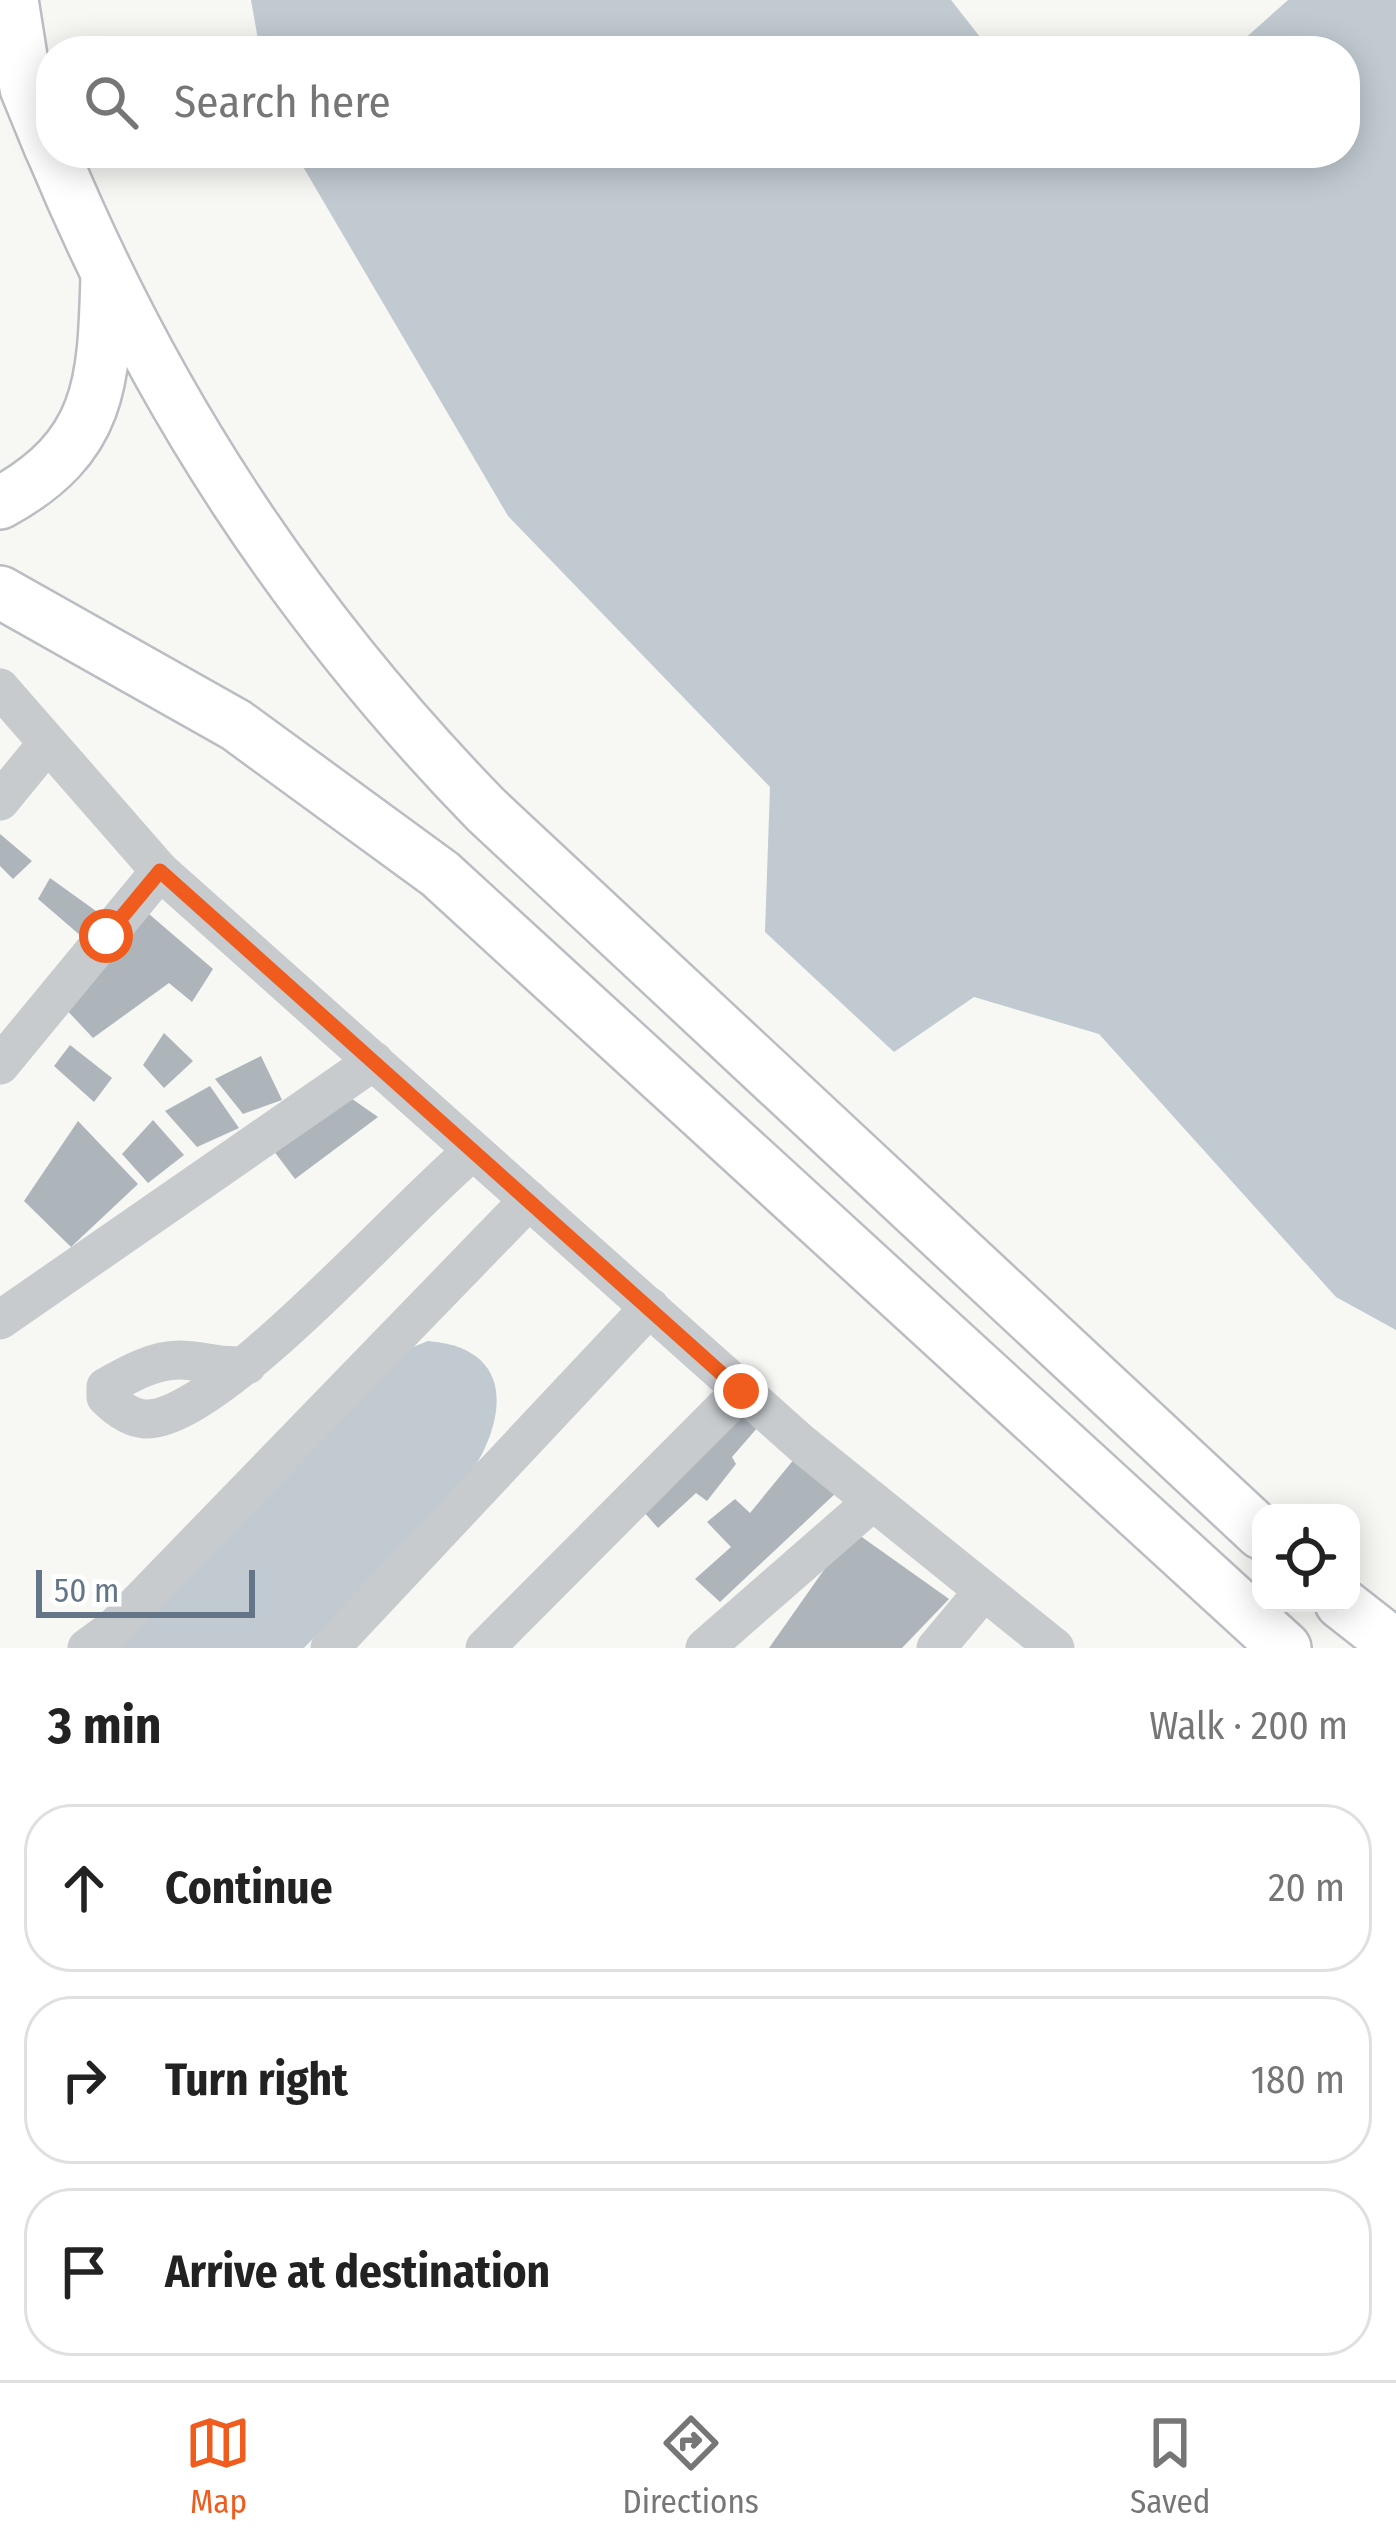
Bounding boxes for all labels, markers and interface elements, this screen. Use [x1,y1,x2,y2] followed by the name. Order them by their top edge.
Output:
[36,36,1360,168] search box
[78,69,144,135] icon: search
[174,75,391,129] text: Search here
[79,909,133,963] route start
[714,1364,768,1418] route end
[1252,1504,1360,1612] map controls
[1252,1504,1360,1612] button: locate
[36,1564,255,1617] scale bar
[54,1571,119,1611] text: 50 m
[48,1695,162,1757] text: 3 min
[1149,1703,1348,1749] text: Walk · 200 m
[51,1855,117,1921] icon: ahead
[165,1861,333,1915] text: Continue
[1268,1865,1345,1911] text: 20 m
[51,2047,117,2113] icon: right
[165,2053,348,2107] text: Turn right
[1251,2057,1345,2103] text: 180 m
[51,2239,117,2305] icon: arrive
[165,2245,550,2299] text: Arrive at destination
[185,2410,251,2522] tab: Map
[622,2410,759,2522] tab: Directions
[1130,2410,1210,2522] tab: Saved

